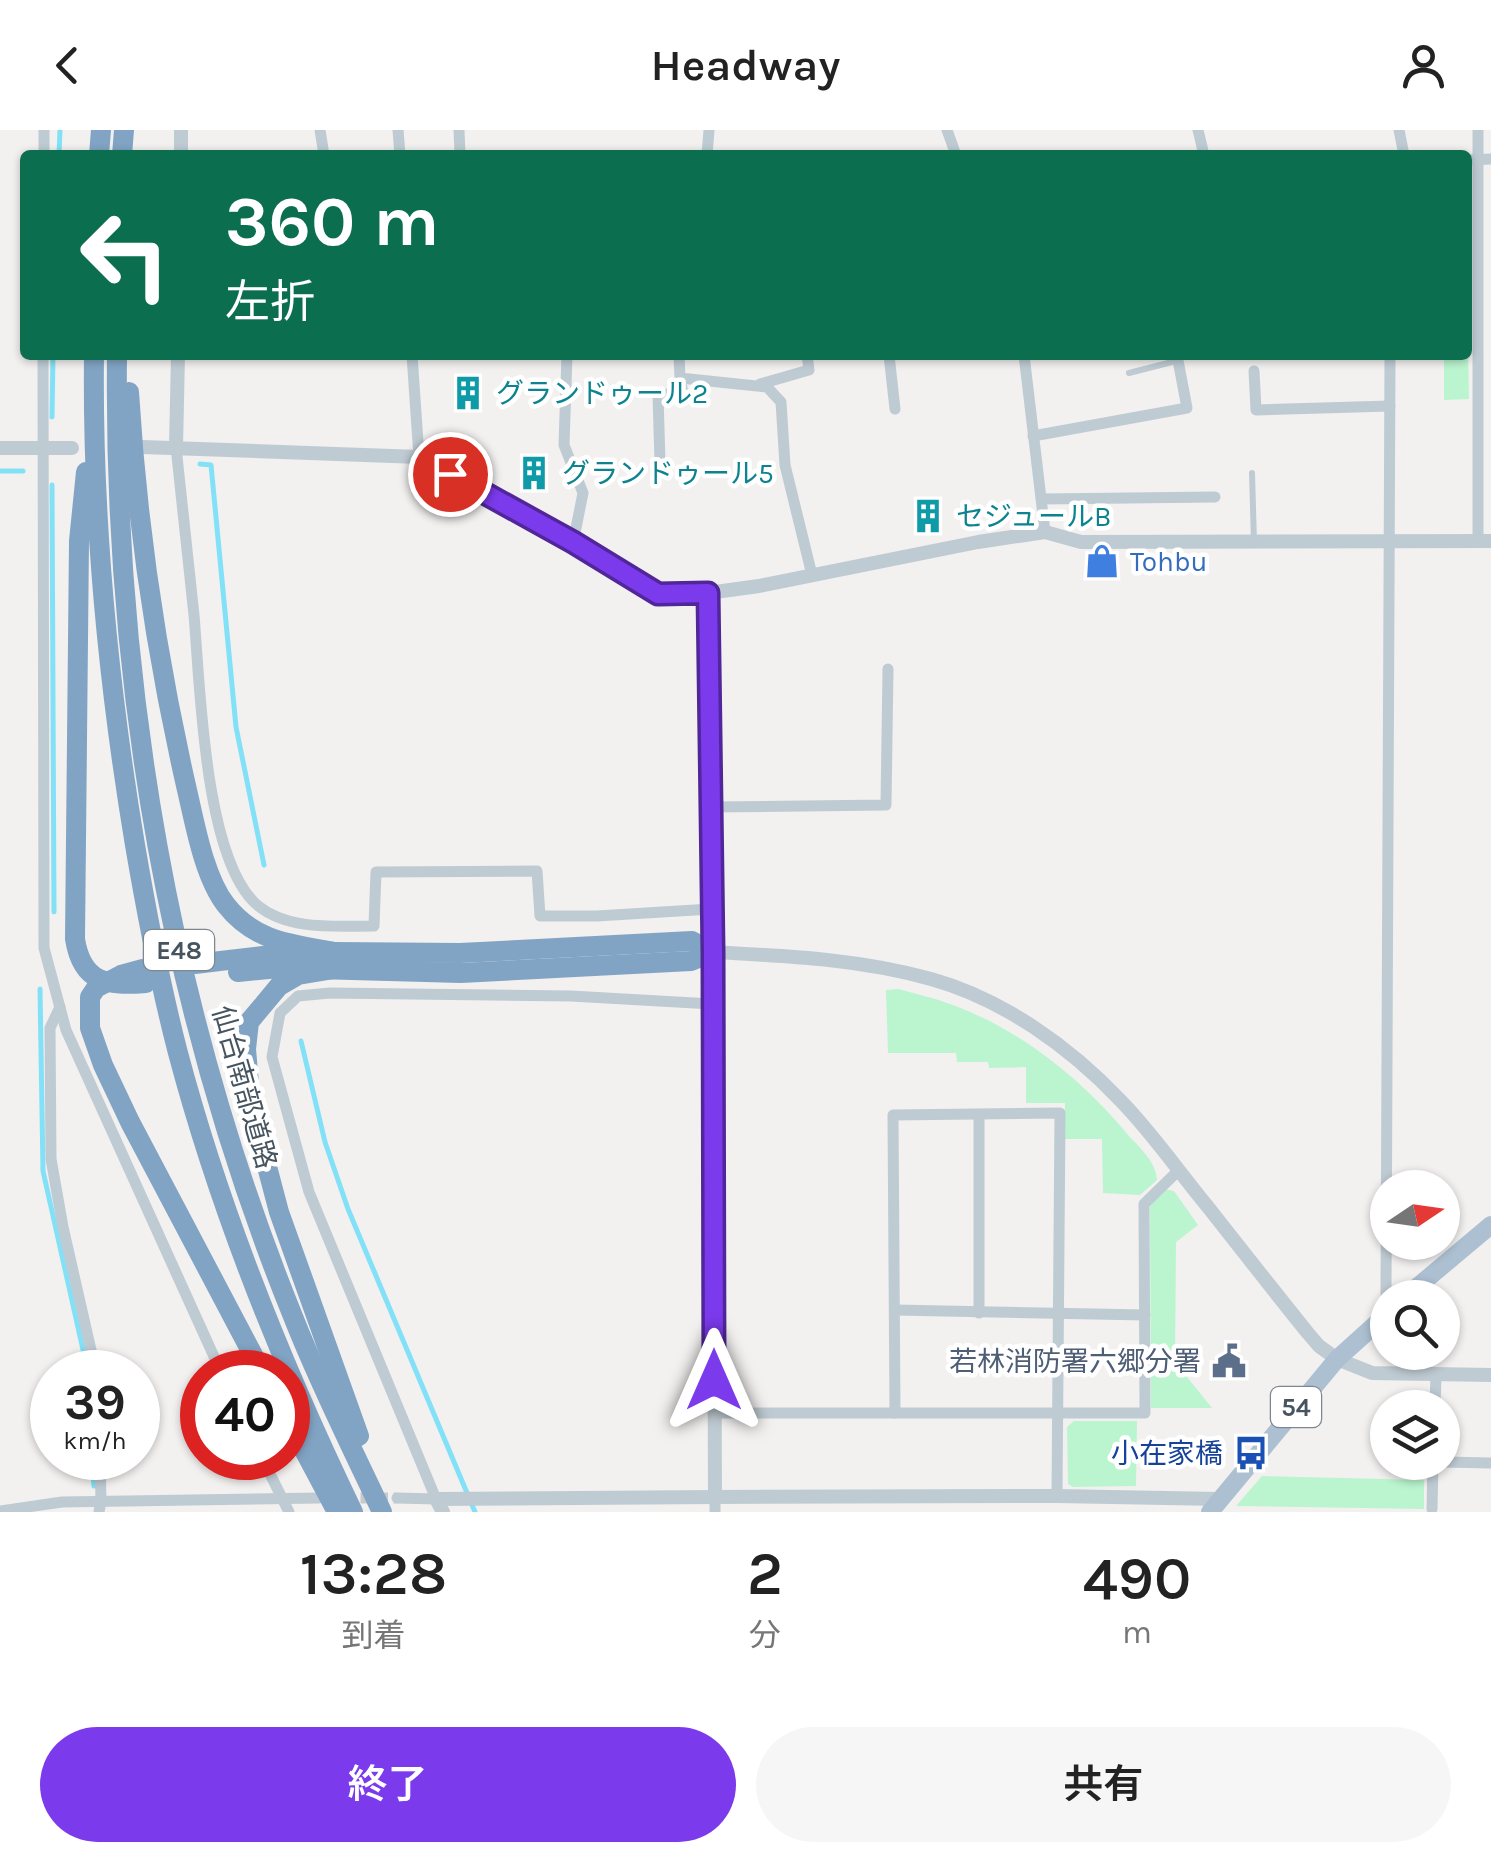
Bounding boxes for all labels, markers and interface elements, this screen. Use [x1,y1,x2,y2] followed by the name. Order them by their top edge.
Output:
[40,38,95,93] icon: back
[1396,38,1451,93] icon: person
[651,39,840,91] text: Headway
[225,181,439,263] text: 360 m
[60,190,190,320] icon: left
[225,276,315,328] text: 左折
[449,374,487,412] building icon: グランドゥール2
[496,377,708,410] place label: グランドゥール2
[408,432,493,517] pin
[423,447,478,502] icon: arrive
[515,454,553,492] building icon: グランドゥール5
[562,457,774,490] place label: グランドゥール5
[909,497,947,535] building icon: セジュールB
[956,500,1111,533] place label: セジュールB
[1083,542,1121,580] shop icon: Tohbu
[1130,545,1208,578] place label: Tohbu
[144,930,214,970] road number: E48
[206,1002,284,1172] street label: 仙台南部道路
[1370,1170,1460,1260] north arrow
[1370,1170,1460,1480] map controls
[1370,1280,1460,1370] button: search
[662,1328,766,1432] position arrow
[1210,1342,1248,1380] public building icon: 若林消防署六郷分署
[949,1345,1201,1378] place label: 若林消防署六郷分署
[180,1350,310,1480] speed limit sign: 40
[64,1373,126,1432] text: 39
[1271,1387,1321,1427] road number: 54
[1370,1390,1460,1480] button: layers
[63,1426,127,1455] text: km/h
[1232,1434,1270,1472] bus stop icon: 小在家橋
[1111,1437,1223,1470] place label: 小在家橋
[300,1539,447,1609] text: 13:28
[747,1539,783,1609] text: 2
[1083,1544,1191,1614] text: 490
[1122,1614,1152,1651] text: m
[342,1617,406,1654] text: 到着
[749,1617,781,1654] text: 分
[40,1727,736,1842] button: 終了
[756,1727,1451,1842] button: 共有

